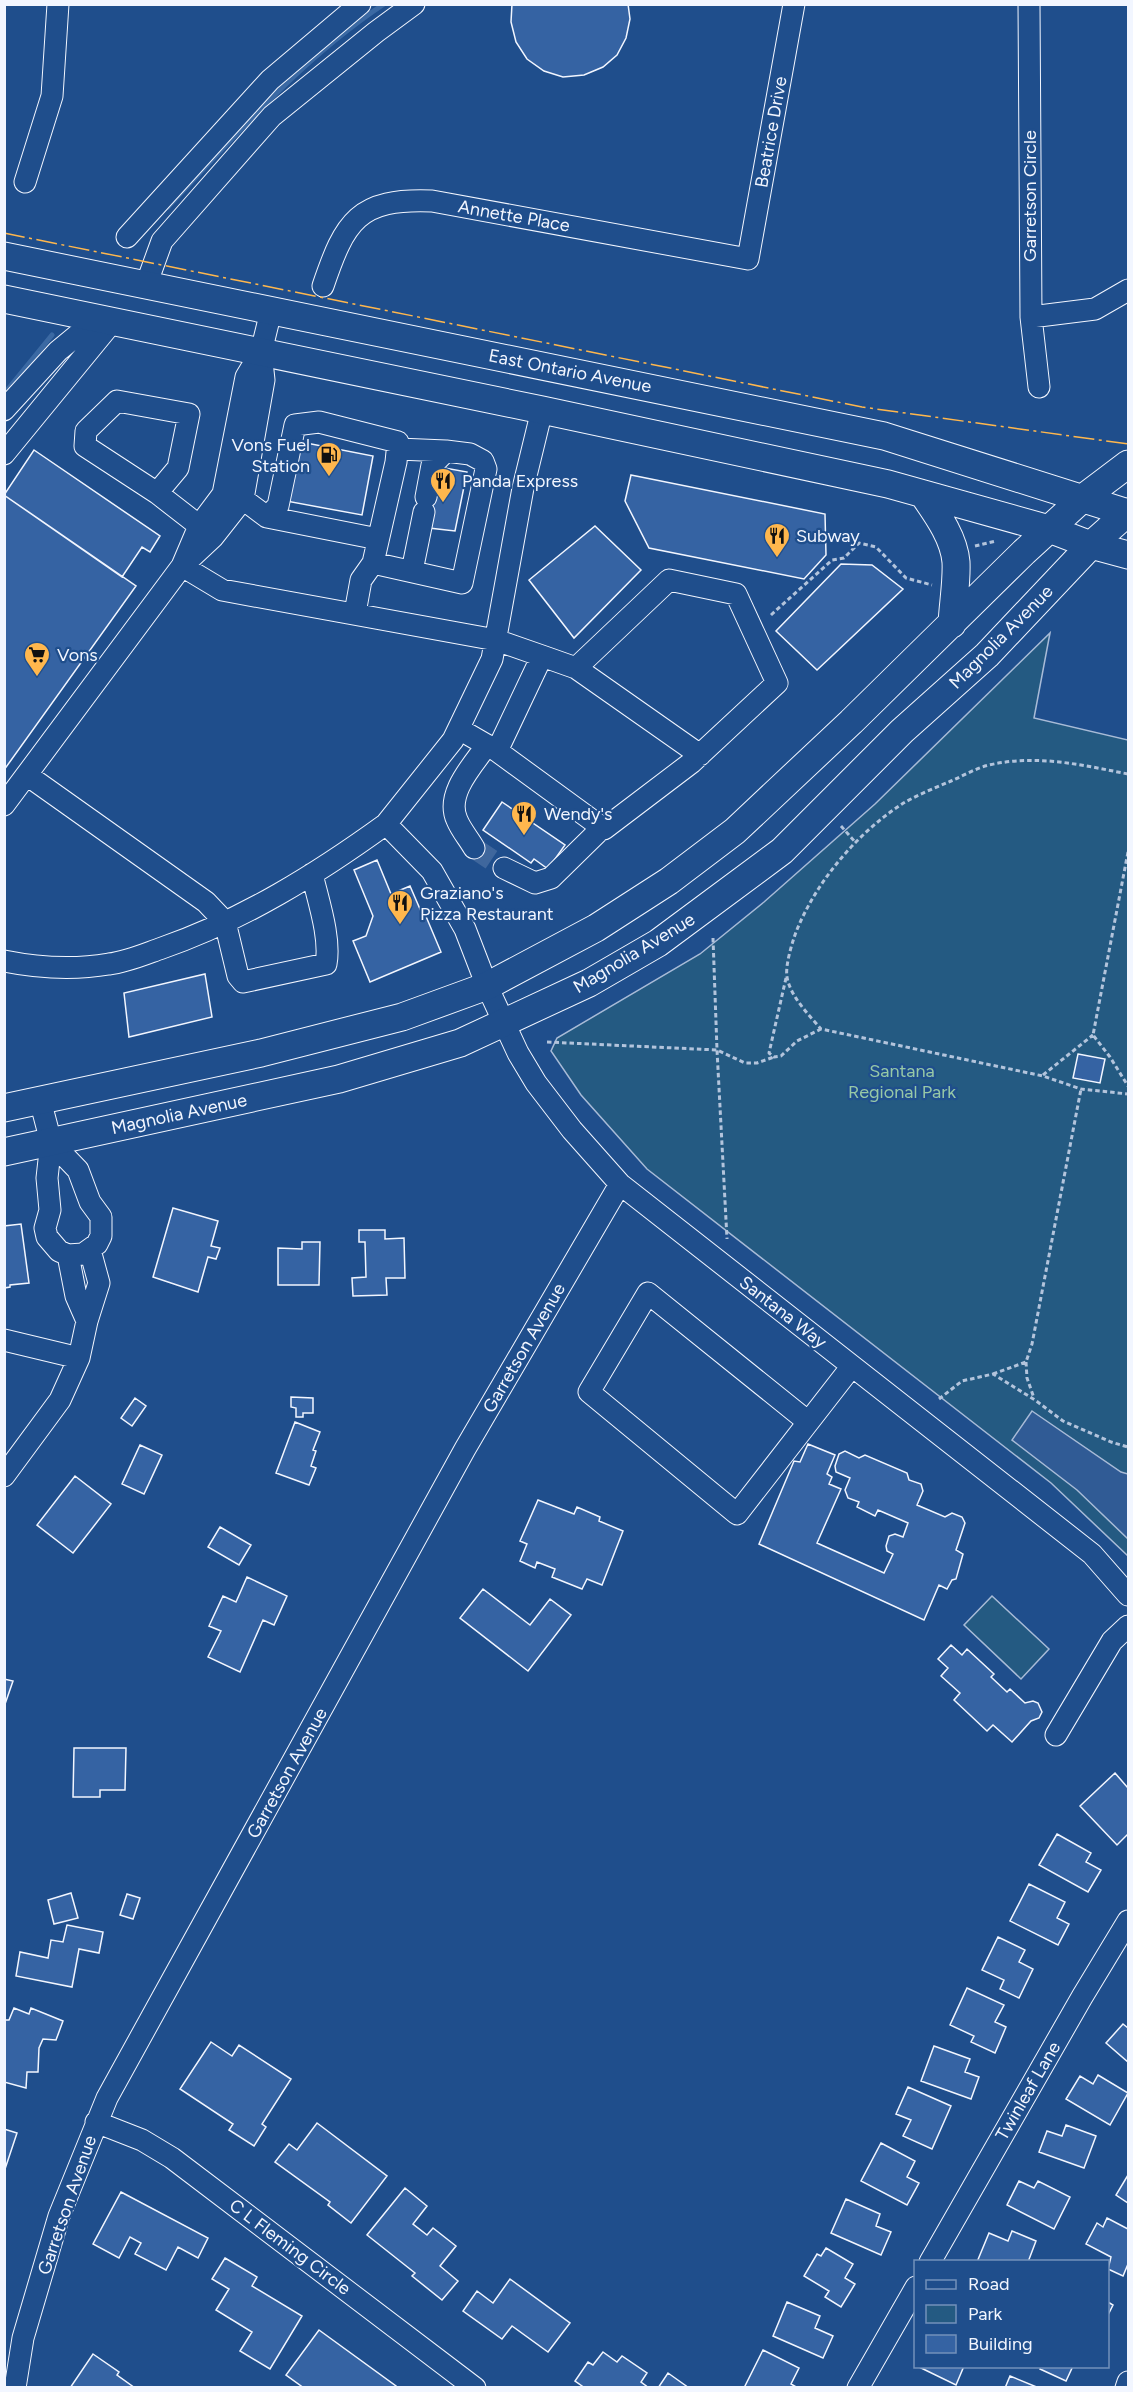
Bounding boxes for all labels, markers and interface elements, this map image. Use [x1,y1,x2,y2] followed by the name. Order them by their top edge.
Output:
[750,74,792,189] street label: Beatrice Drive
[1019,130,1041,262] street label: Garretson Circle
[456,195,572,237] street label: Annette Place
[487,344,653,398] street label: East Ontario Avenue
[232,434,310,477] place label: Vons Fuel Station
[314,440,344,478] fuel station icon: Vons Fuel Station
[428,466,458,504] restaurant icon: Panda Express
[462,470,578,492] place label: Panda Express
[762,521,792,559] restaurant icon: Subway
[796,525,860,547] place label: Subway
[944,580,1058,694] street label: Magnolia Avenue
[22,640,52,678] supermarket icon: Vons
[57,644,98,666] place label: Vons
[509,799,539,837] restaurant icon: Wendy's
[544,803,612,825] place label: Wendy's
[420,882,554,925] place label: Graziano's Pizza Restaurant
[385,888,415,926] restaurant icon: Graziano's Pizza Restaurant
[569,908,699,998] street label: Magnolia Avenue
[848,1060,956,1103] park label: Santana Regional Park
[109,1089,249,1139] street label: Magnolia Avenue
[735,1271,832,1353] street label: Santana Way
[478,1279,570,1417] street label: Garretson Avenue
[242,1704,332,1842] street label: Garretson Avenue
[991,2037,1065,2144] street label: Twinleaf Lane
[33,2132,101,2278] street label: Garretson Avenue
[225,2194,355,2300] street label: C L Fleming Circle
[914,2260,1109,2368] legend
[968,2273,1009,2295] text: Road
[968,2303,1003,2325] text: Park
[968,2333,1033,2355] text: Building

